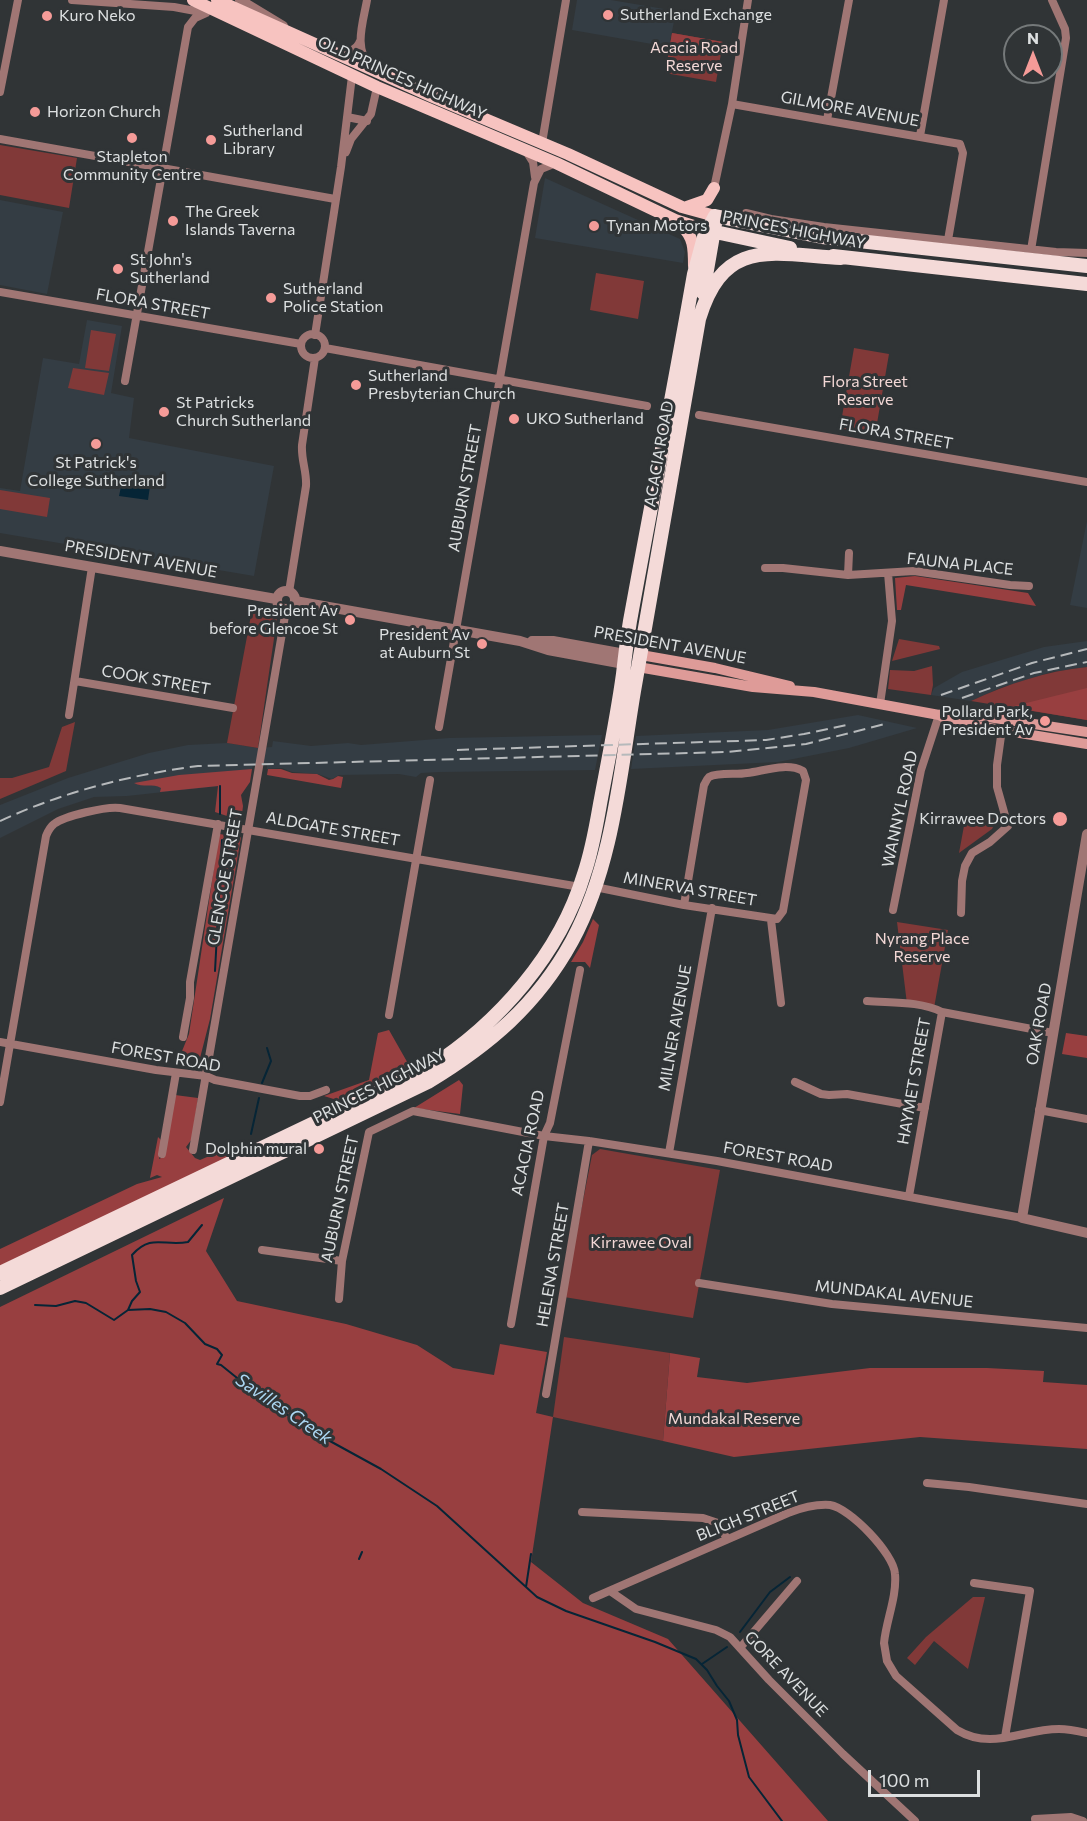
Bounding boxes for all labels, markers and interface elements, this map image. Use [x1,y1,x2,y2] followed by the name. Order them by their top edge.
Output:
[620,5,772,25] place label: Sutherland Exchange
[59,6,136,26] place label: Kuro Neko
[601,8,615,22] marker: Sutherland Exchange
[40,9,54,23] marker: Kuro Neko
[1003,24,1063,84] north arrow
[1027,28,1039,47] text: N
[315,32,489,124] street label: OLD PRINCES HIGHWAY
[650,38,738,76] park label: Acacia Road Reserve
[779,87,921,131] street label: GILMORE AVENUE
[47,102,161,122] place label: Horizon Church
[28,105,42,119] marker: Horizon Church
[223,121,303,159] place label: Sutherland Library
[125,131,139,145] marker: Stapleton Community Centre
[204,133,218,147] marker: Sutherland Library
[63,147,201,185] place label: Stapleton Community Centre
[185,202,295,240] place label: The Greek Islands Taverna
[721,207,867,253] street label: PRINCES HIGHWAY
[166,214,180,228] marker: The Greek Islands Taverna
[606,216,707,236] place label: Tynan Motors
[587,219,601,233] marker: Tynan Motors
[130,250,210,288] place label: St John's Sutherland
[111,262,125,276] marker: St John's Sutherland
[283,279,383,317] place label: Sutherland Police Station
[95,285,211,323] street label: FLORA STREET
[264,291,278,305] marker: Sutherland Police Station
[368,366,516,404] place label: Sutherland Presbyterian Church
[822,372,908,410] park label: Flora Street Reserve
[349,378,363,392] marker: Sutherland Presbyterian Church
[176,393,311,431] place label: St Patricks Church Sutherland
[640,399,678,509] street label: ACACIA ROAD
[157,405,171,419] marker: St Patricks Church Sutherland
[526,409,644,429] place label: UKO Sutherland
[507,412,521,426] marker: UKO Sutherland
[838,415,954,453] street label: FLORA STREET
[444,423,486,553] street label: AUBURN STREET
[89,437,103,451] marker: St Patrick's College Sutherland
[28,453,164,491] place label: St Patrick's College Sutherland
[63,536,219,582] street label: PRESIDENT AVENUE
[906,549,1014,579] street label: FAUNA PLACE
[209,601,338,639] place label: President Av before Glencoe St
[343,613,357,627] marker: President Av before Glencoe St
[592,622,748,668] street label: PRESIDENT AVENUE
[379,625,470,663] place label: President Av at Auburn St
[475,637,489,651] marker: President Av at Auburn St
[100,661,212,699] street label: COOK STREET
[942,702,1033,740] place label: Pollard Park, President Av
[1038,714,1052,728] marker: Pollard Park, President Av
[878,749,922,869] street label: WANNYL ROAD
[204,807,246,947] street label: GLENCOE STREET
[265,808,401,850] street label: ALDGATE STREET
[919,809,1046,829] place label: Kirrawee Doctors
[1051,810,1069,828] marker: Kirrawee Doctors
[622,868,758,910] street label: MINERVA STREET
[875,929,969,967] park label: Nyrang Place Reserve
[654,963,696,1093] street label: MILNER AVENUE
[1022,981,1056,1067] street label: OAK ROAD
[893,1016,935,1146] street label: HAYMET STREET
[110,1038,222,1076] street label: FOREST ROAD
[310,1044,448,1128] street label: PRINCES HIGHWAY
[507,1088,549,1198] street label: ACACIA ROAD
[317,1134,363,1264] street label: AUBURN STREET
[722,1138,834,1176] street label: FOREST ROAD
[205,1139,307,1159] place label: Dolphin mural
[312,1142,326,1156] marker: Dolphin mural
[533,1201,573,1329] street label: HELENA STREET
[590,1233,692,1253] park label: Kirrawee Oval
[814,1276,974,1312] street label: MUNDAKAL AVENUE
[232,1369,336,1449] water label: Savilles Creek
[668,1409,800,1429] park label: Mundakal Reserve
[693,1486,803,1546] street label: BLIGH STREET
[740,1627,832,1721] street label: GORE AVENUE
[871,1758,984,1796] scale bar
[879,1769,929,1791] text: 100 m

